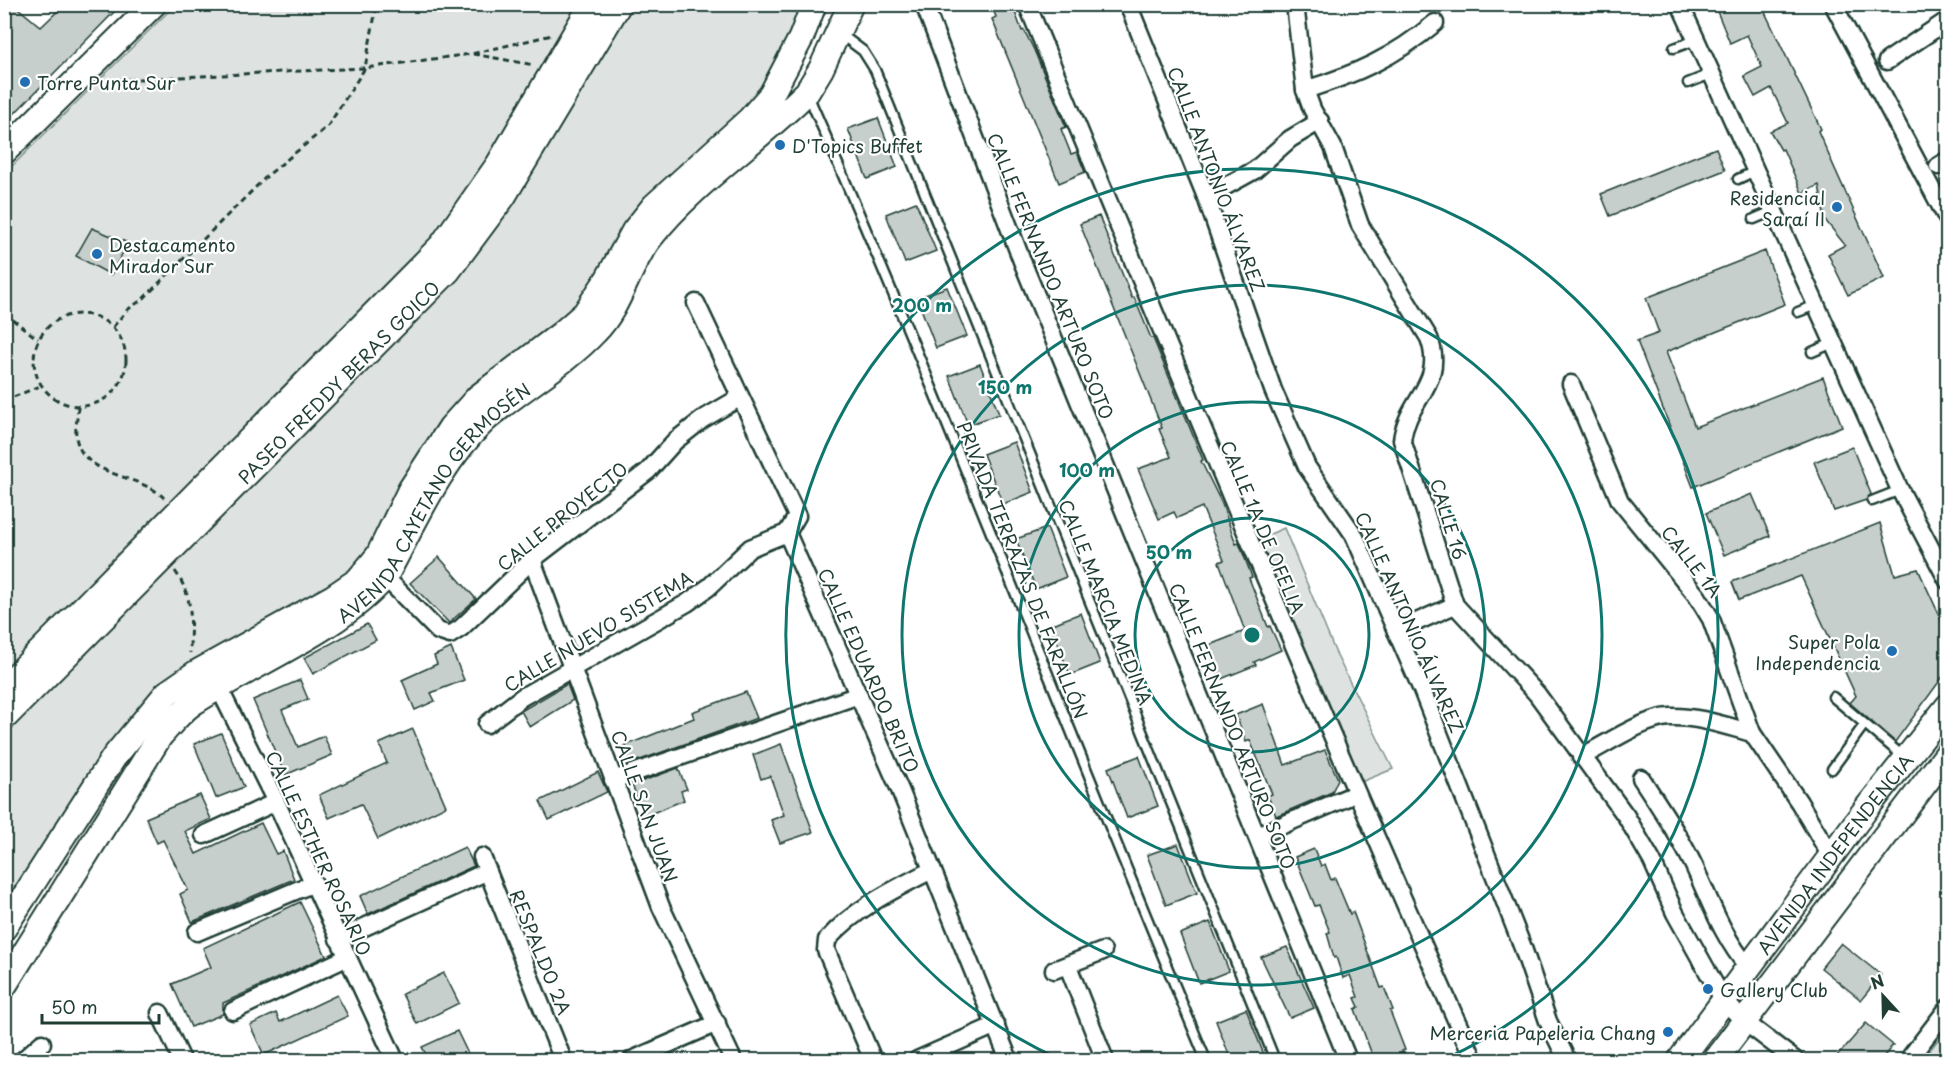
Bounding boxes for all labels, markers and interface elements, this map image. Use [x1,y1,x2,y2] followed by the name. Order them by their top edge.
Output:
[1162,62,1272,296] street label: CALLE ANTONIO ÁLVAREZ
[37,69,176,96] place label: Torre Punta Sur
[18,75,32,89] marker: Torre Punta Sur
[981,129,1121,423] street label: CALLE FERNANDO ARTURO SOTO
[792,132,923,159] place label: D'Topics Buffet
[773,138,787,152] marker: D'Topics Buffet
[1730,184,1825,232] place label: Residencial Saraí II
[1830,200,1844,214] marker: Residencial Saraí II
[109,231,236,279] place label: Destacamento Mirador Sur
[90,247,104,261] marker: Destacamento Mirador Sur
[231,274,445,489] street label: PASEO FREDDY BERAS GOICO
[892,291,952,318] text: 200 m
[978,373,1032,400] text: 150 m
[331,376,536,628] street label: AVENIDA CAYETANO GERMOSÉN
[951,417,1095,723] street label: PRIVADA TERRAZAS DE FARALLÓN
[1214,436,1312,618] street label: CALLE 1A DE OFELIA
[491,455,633,577] street label: CALLE PROYECTO
[1059,456,1115,483] text: 100 m
[1424,475,1474,563] street label: CALLE 16
[1052,495,1160,709] street label: CALLE MARCIA MEDINA
[1349,507,1471,737] street label: CALLE ANTONIO ÁLVAREZ
[1655,519,1729,603] street label: CALLE 1A
[1146,538,1192,565] text: 50 m
[812,563,926,777] street label: CALLE EDUARDO BRITO
[499,564,697,698] street label: CALLE NUEVO SISTEMA
[1163,579,1303,873] street label: CALLE FERNANDO ARTURO SOTO
[1242,625,1262,645] centre of rings
[1755,628,1881,676] place label: Super Pola Independencia
[1885,644,1899,658] marker: Super Pola Independencia
[605,726,685,886] street label: CALLE SAN JUAN
[260,746,378,960] street label: CALLE ESTHER ROSARIO
[1750,747,1919,959] street label: AVENIDA INDEPENDENCIA
[504,885,578,1019] street label: RESPALDO 2A
[1853,966,1913,1026] north arrow
[1867,968,1887,995] text: N
[1720,976,1828,1003] place label: Gallery Club
[1701,982,1715,996] marker: Gallery Club
[42,987,159,1025] scale bar
[51,993,98,1020] text: 50 m
[1430,1019,1656,1046] place label: Merceria Papeleria Chang
[1661,1025,1675,1039] marker: Merceria Papeleria Chang

